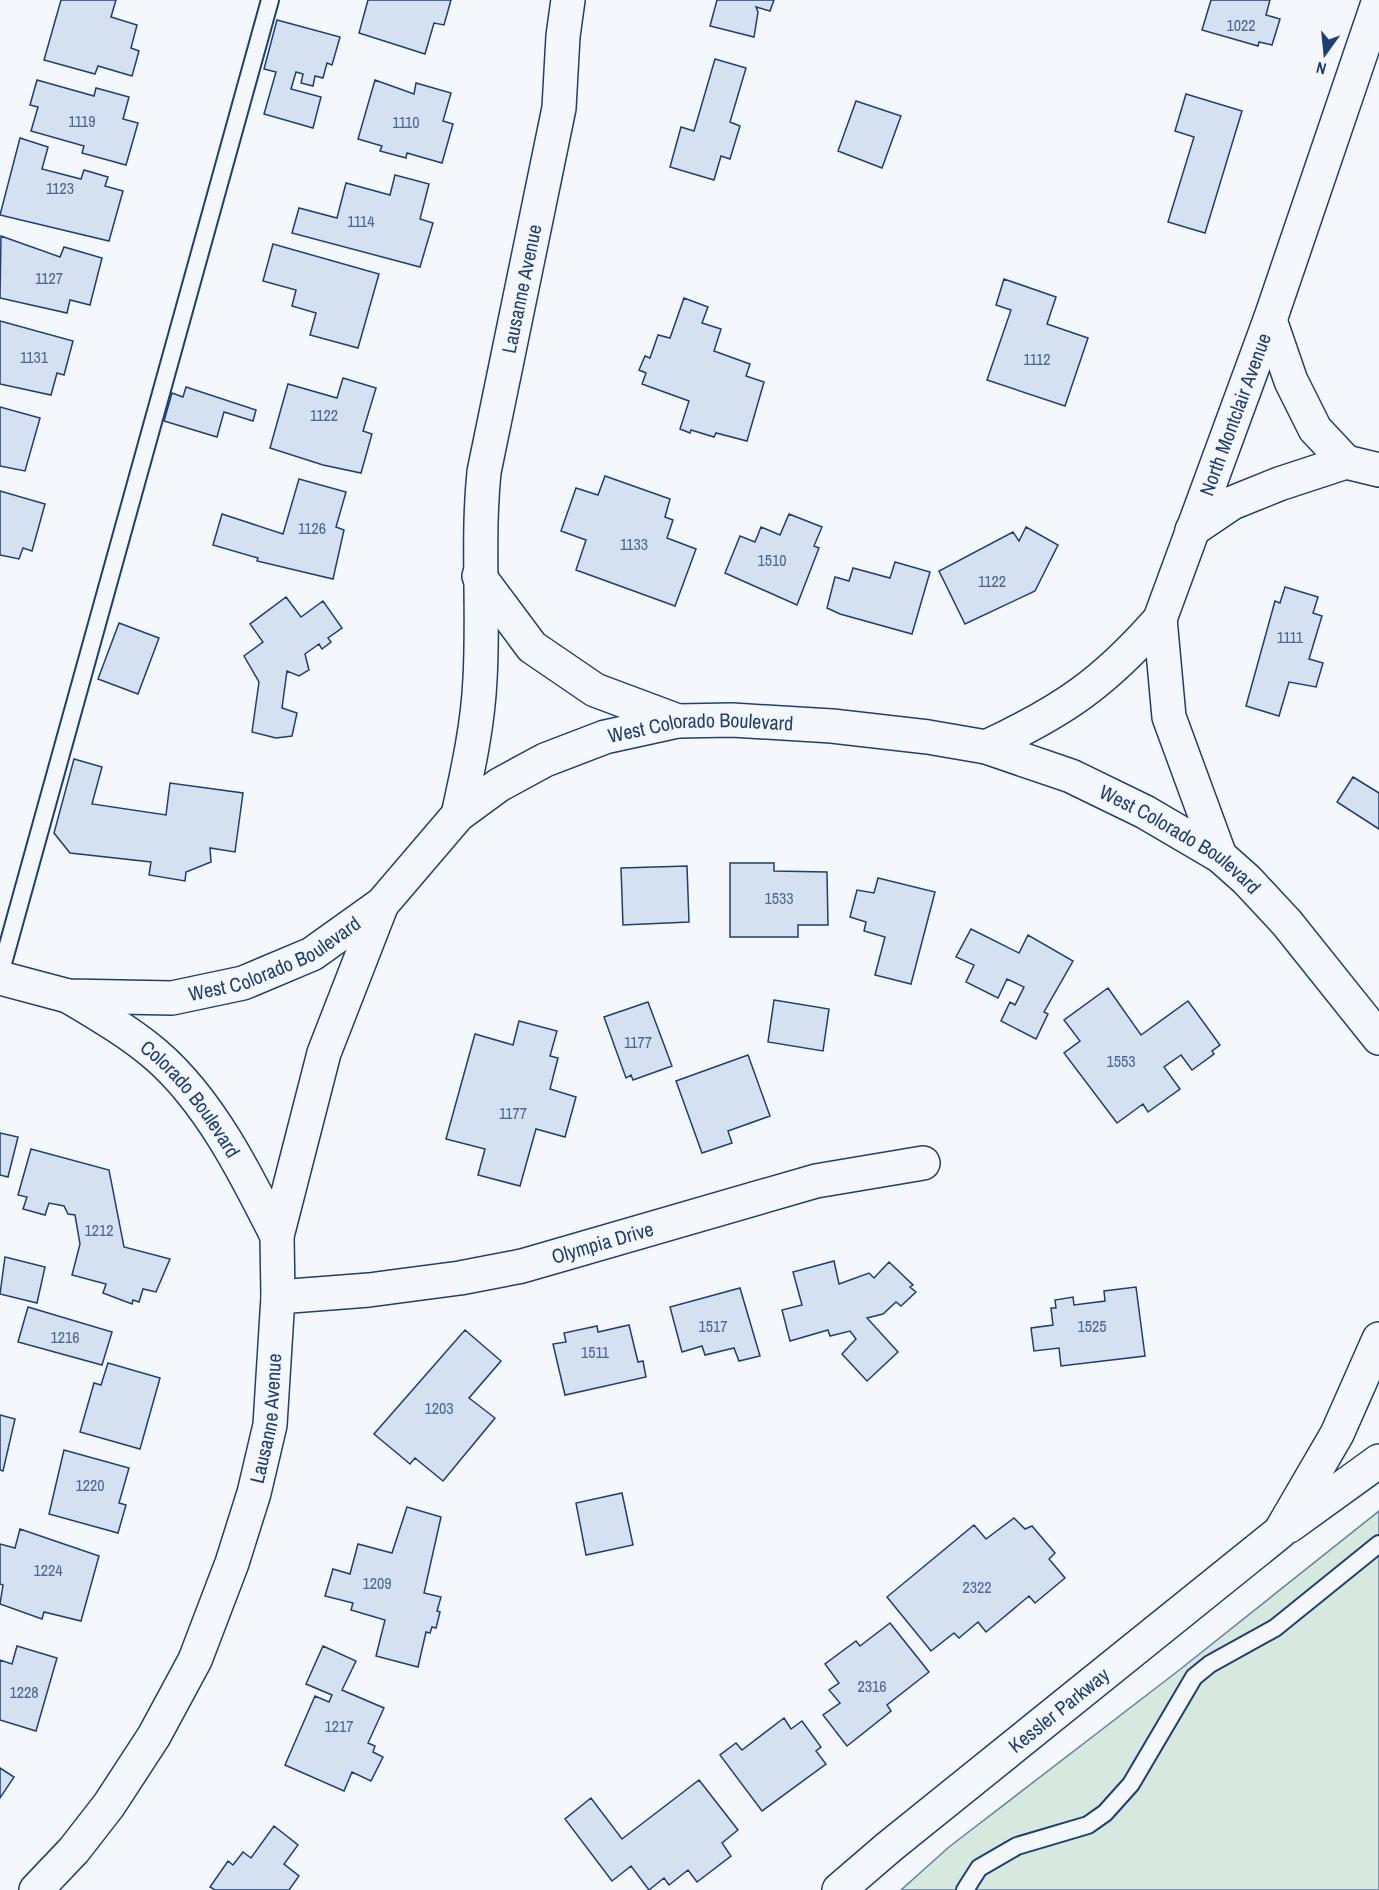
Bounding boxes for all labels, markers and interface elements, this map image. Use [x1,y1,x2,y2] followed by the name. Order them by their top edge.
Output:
[1226,14,1256,36] house number: 1022
[1295,24,1355,84] north arrow
[1314,57,1329,80] text: N
[68,110,96,132] house number: 1119
[392,111,420,133] house number: 1110
[46,177,74,199] house number: 1123
[347,210,375,232] house number: 1114
[495,222,548,356] street label: Lausanne Avenue
[35,267,63,289] house number: 1127
[1193,329,1277,499] street label: North Montclair Avenue
[20,346,49,368] house number: 1131
[1023,348,1051,370] house number: 1112
[310,404,338,426] house number: 1122
[298,517,326,539] house number: 1126
[620,533,648,555] house number: 1133
[757,549,787,571] house number: 1510
[978,570,1006,592] house number: 1122
[1277,626,1304,648] house number: 1111
[605,706,794,749] street label: West Colorado Boulevard
[1095,778,1267,899] street label: West Colorado Boulevard
[764,887,794,909] house number: 1533
[186,910,366,1007] street label: West Colorado Boulevard
[624,1031,652,1053] house number: 1177
[135,1034,247,1162] street label: Colorado Boulevard
[1106,1050,1136,1072] house number: 1553
[499,1102,527,1124] house number: 1177
[548,1215,656,1270] street label: Olympia Drive
[84,1219,114,1241] house number: 1212
[698,1315,728,1337] house number: 1517
[1077,1315,1107,1337] house number: 1525
[50,1326,80,1348] house number: 1216
[581,1341,610,1363] house number: 1511
[243,1353,287,1486] street label: Lausanne Avenue
[424,1397,454,1419] house number: 1203
[75,1474,105,1496] house number: 1220
[33,1559,63,1581] house number: 1224
[362,1572,392,1594] house number: 1209
[962,1576,992,1598] house number: 2322
[1002,1660,1115,1759] street label: Kessler Parkway
[857,1675,887,1697] house number: 2316
[9,1681,39,1703] house number: 1228
[324,1715,354,1737] house number: 1217

